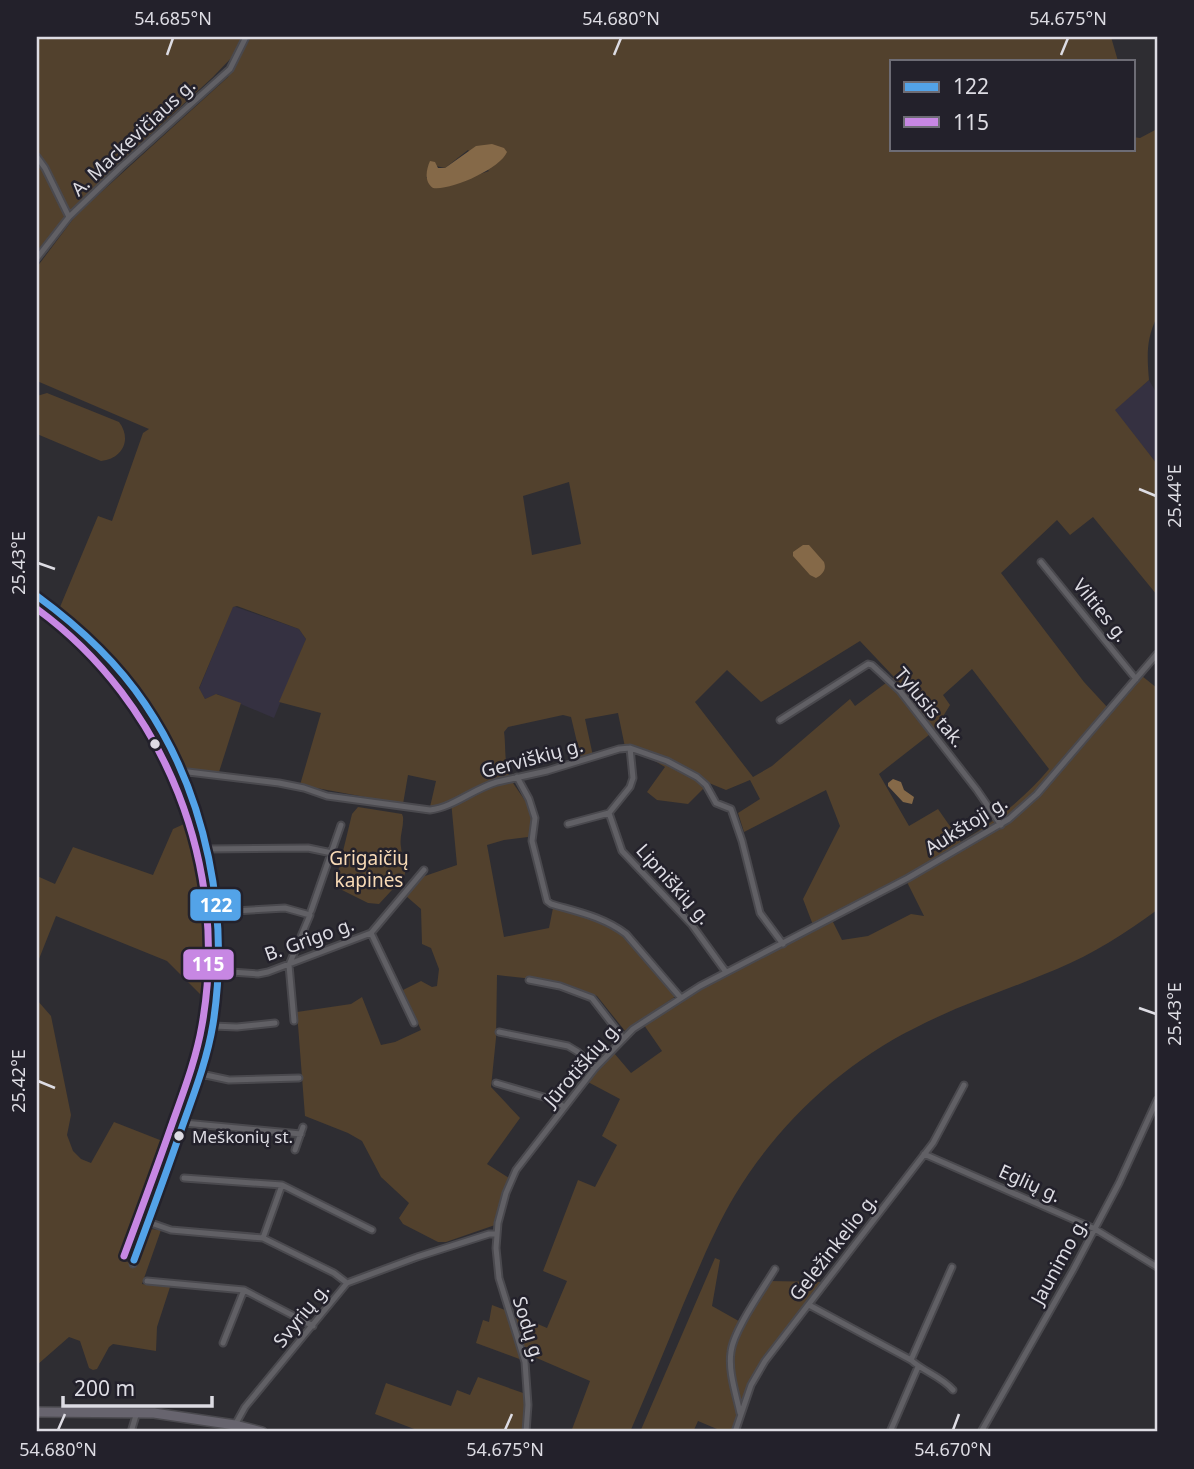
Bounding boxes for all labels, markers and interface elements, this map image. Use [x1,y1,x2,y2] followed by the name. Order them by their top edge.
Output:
[134,6,212,30] text: 54.685°N
[582,6,660,30] text: 54.680°N
[1029,6,1107,30] text: 54.675°N
[890,60,1134,150] legend
[65,72,201,202] street label: A. Mackevičiaus g.
[953,72,989,100] text: 122
[953,108,989,136] text: 115
[1162,464,1186,528] text: 25.44°E
[6,531,30,595] text: 25.43°E
[1067,573,1135,647] street label: Vilties g.
[889,661,971,753] street label: Tylusis tak.
[478,732,586,784] street label: Gerviškių g.
[148,737,162,751] unlabelled marker
[920,789,1012,861] street label: Aukštoji g.
[631,838,717,930] street label: Lipniškių g.
[329,845,409,893] park label: Grigaičių kapinės
[189,888,242,922] line badge: 122
[200,892,232,918] text: 122
[261,911,357,967] street label: B. Grigo g.
[182,948,235,981] line badge: 115
[192,951,224,977] text: 115
[1162,982,1186,1046] text: 25.43°E
[536,1016,626,1114] street label: Jūrotiškių g.
[6,1049,30,1113] text: 25.42°E
[192,1125,293,1148] place label: Meškonių st.
[172,1129,186,1143] marker: Meškonių st.
[995,1158,1065,1208] street label: Eglių g.
[783,1188,883,1306] street label: Geležinkelio g.
[1024,1213,1093,1311] street label: Jaunimo g.
[267,1277,335,1353] street label: Svyrių g.
[507,1293,551,1365] street label: Sodų g.
[63,1364,212,1408] scale bar
[74,1374,135,1402] text: 200 m
[19,1437,97,1461] text: 54.680°N
[466,1437,544,1461] text: 54.675°N
[914,1437,992,1461] text: 54.670°N

